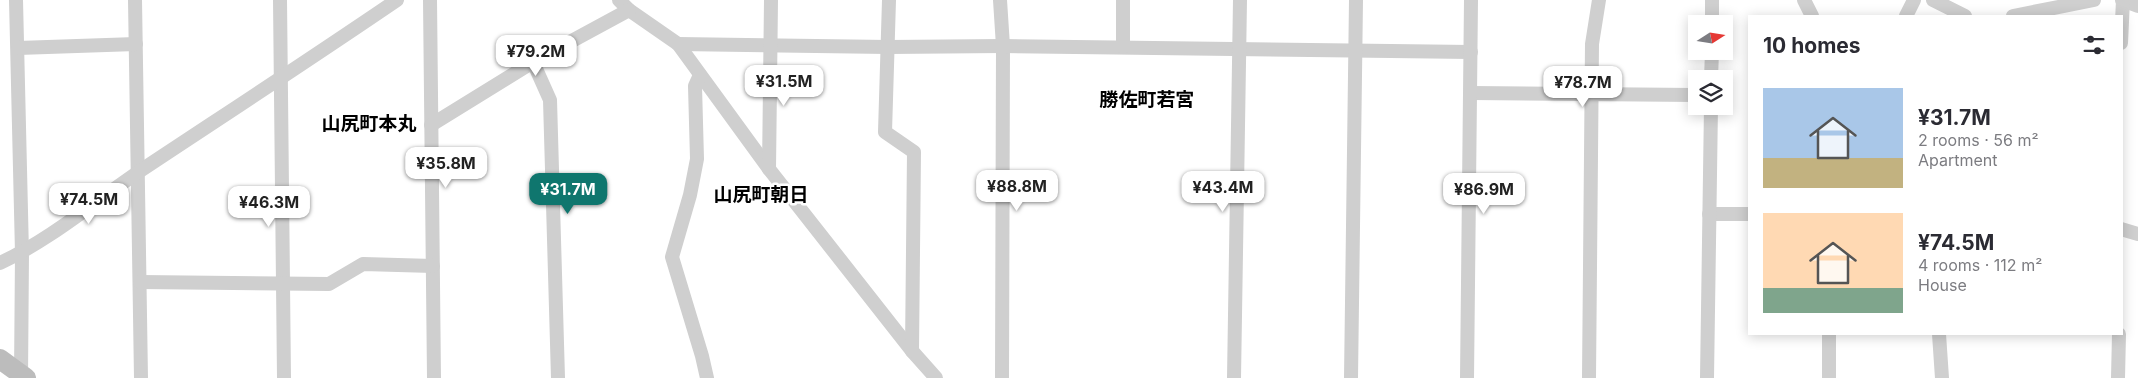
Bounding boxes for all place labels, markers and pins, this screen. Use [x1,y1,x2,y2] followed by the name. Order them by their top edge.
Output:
[495,34,577,77] pin: ¥79.2M
[743,64,825,107] pin: ¥31.5M
[1542,66,1624,108] pin: ¥78.7M
[405,146,487,189] pin: ¥35.8M
[976,170,1058,212] pin: ¥88.8M
[1182,170,1264,213] pin: ¥43.4M
[527,172,609,215] pin: ¥31.7M
[1443,172,1525,215] pin: ¥86.9M
[48,182,130,225] pin: ¥74.5M
[228,186,310,228] pin: ¥46.3M

